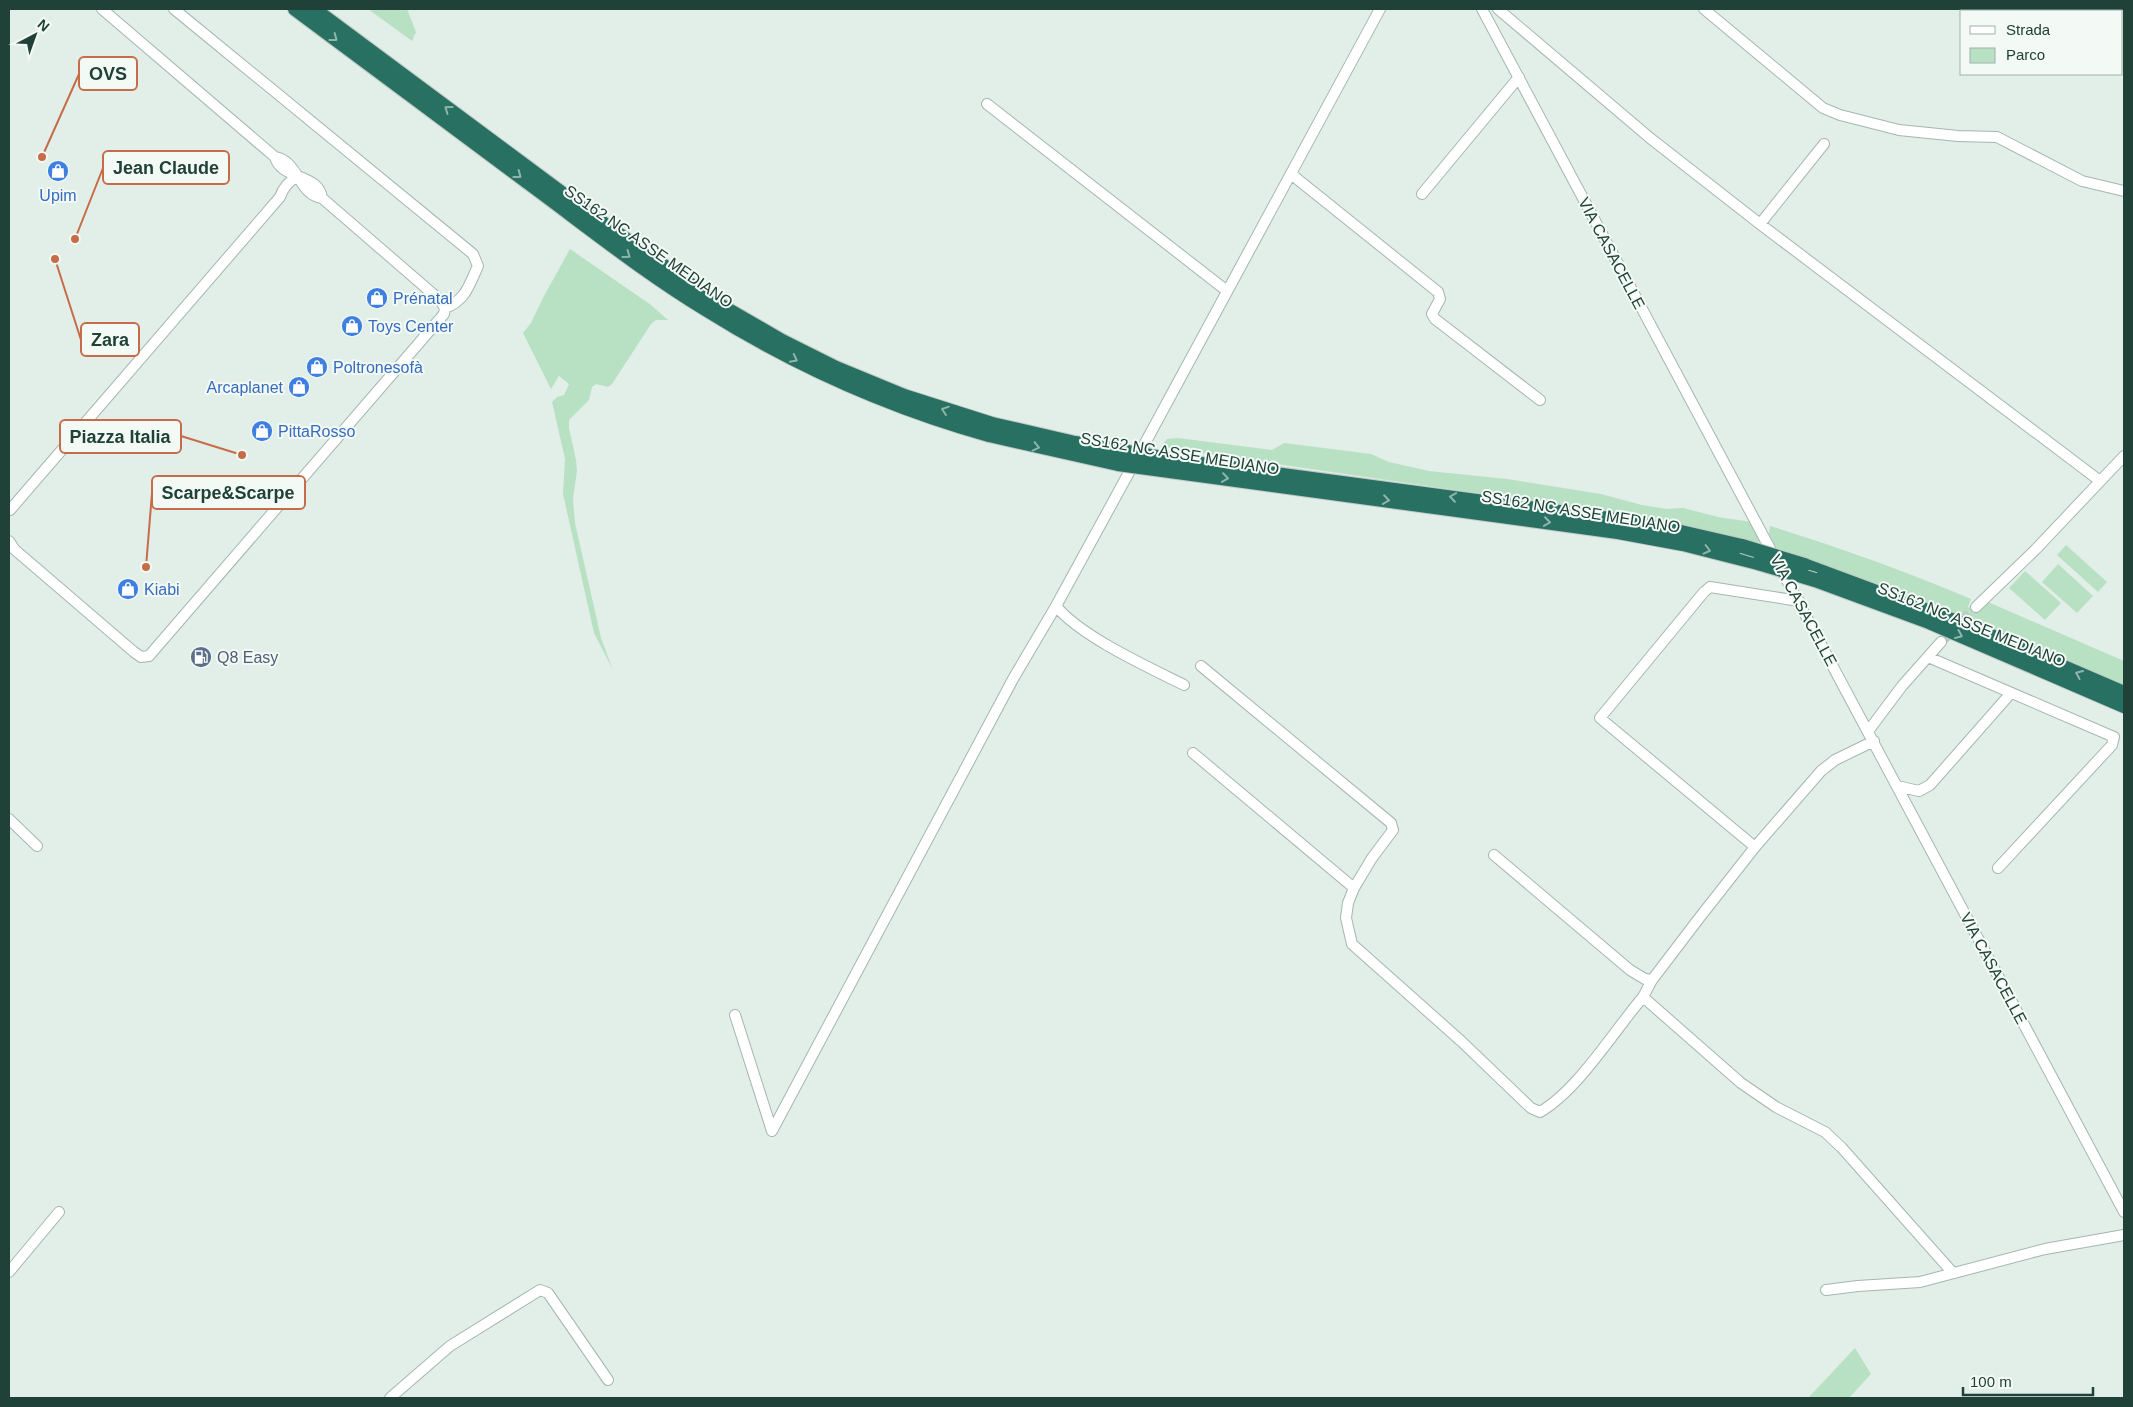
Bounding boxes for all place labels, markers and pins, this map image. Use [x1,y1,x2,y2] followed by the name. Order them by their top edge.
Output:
[79,57,137,90] callout: OVS
[103,151,229,184] callout: Jean Claude
[46,159,70,183] shop icon: Upim
[39,187,77,204] place label: Upim
[365,286,389,310] shop icon: Prénatal
[393,290,453,307] place label: Prénatal
[340,314,364,338] shop icon: Toys Center
[368,318,454,335] place label: Toys Center
[81,323,139,356] callout: Zara
[305,355,329,379] shop icon: Poltronesofà
[333,359,423,376] place label: Poltronesofà
[287,375,311,399] shop icon: Arcaplanet
[207,379,284,396] place label: Arcaplanet
[250,419,274,443] shop icon: PittaRosso
[60,420,181,453] callout: Piazza Italia
[278,423,355,440] place label: PittaRosso
[152,476,305,509] callout: Scarpe&Scarpe
[116,577,140,601] shop icon: Kiabi
[144,581,180,598] place label: Kiabi
[189,645,213,669] fuel station icon: Q8 Easy
[217,649,278,666] place label: Q8 Easy

